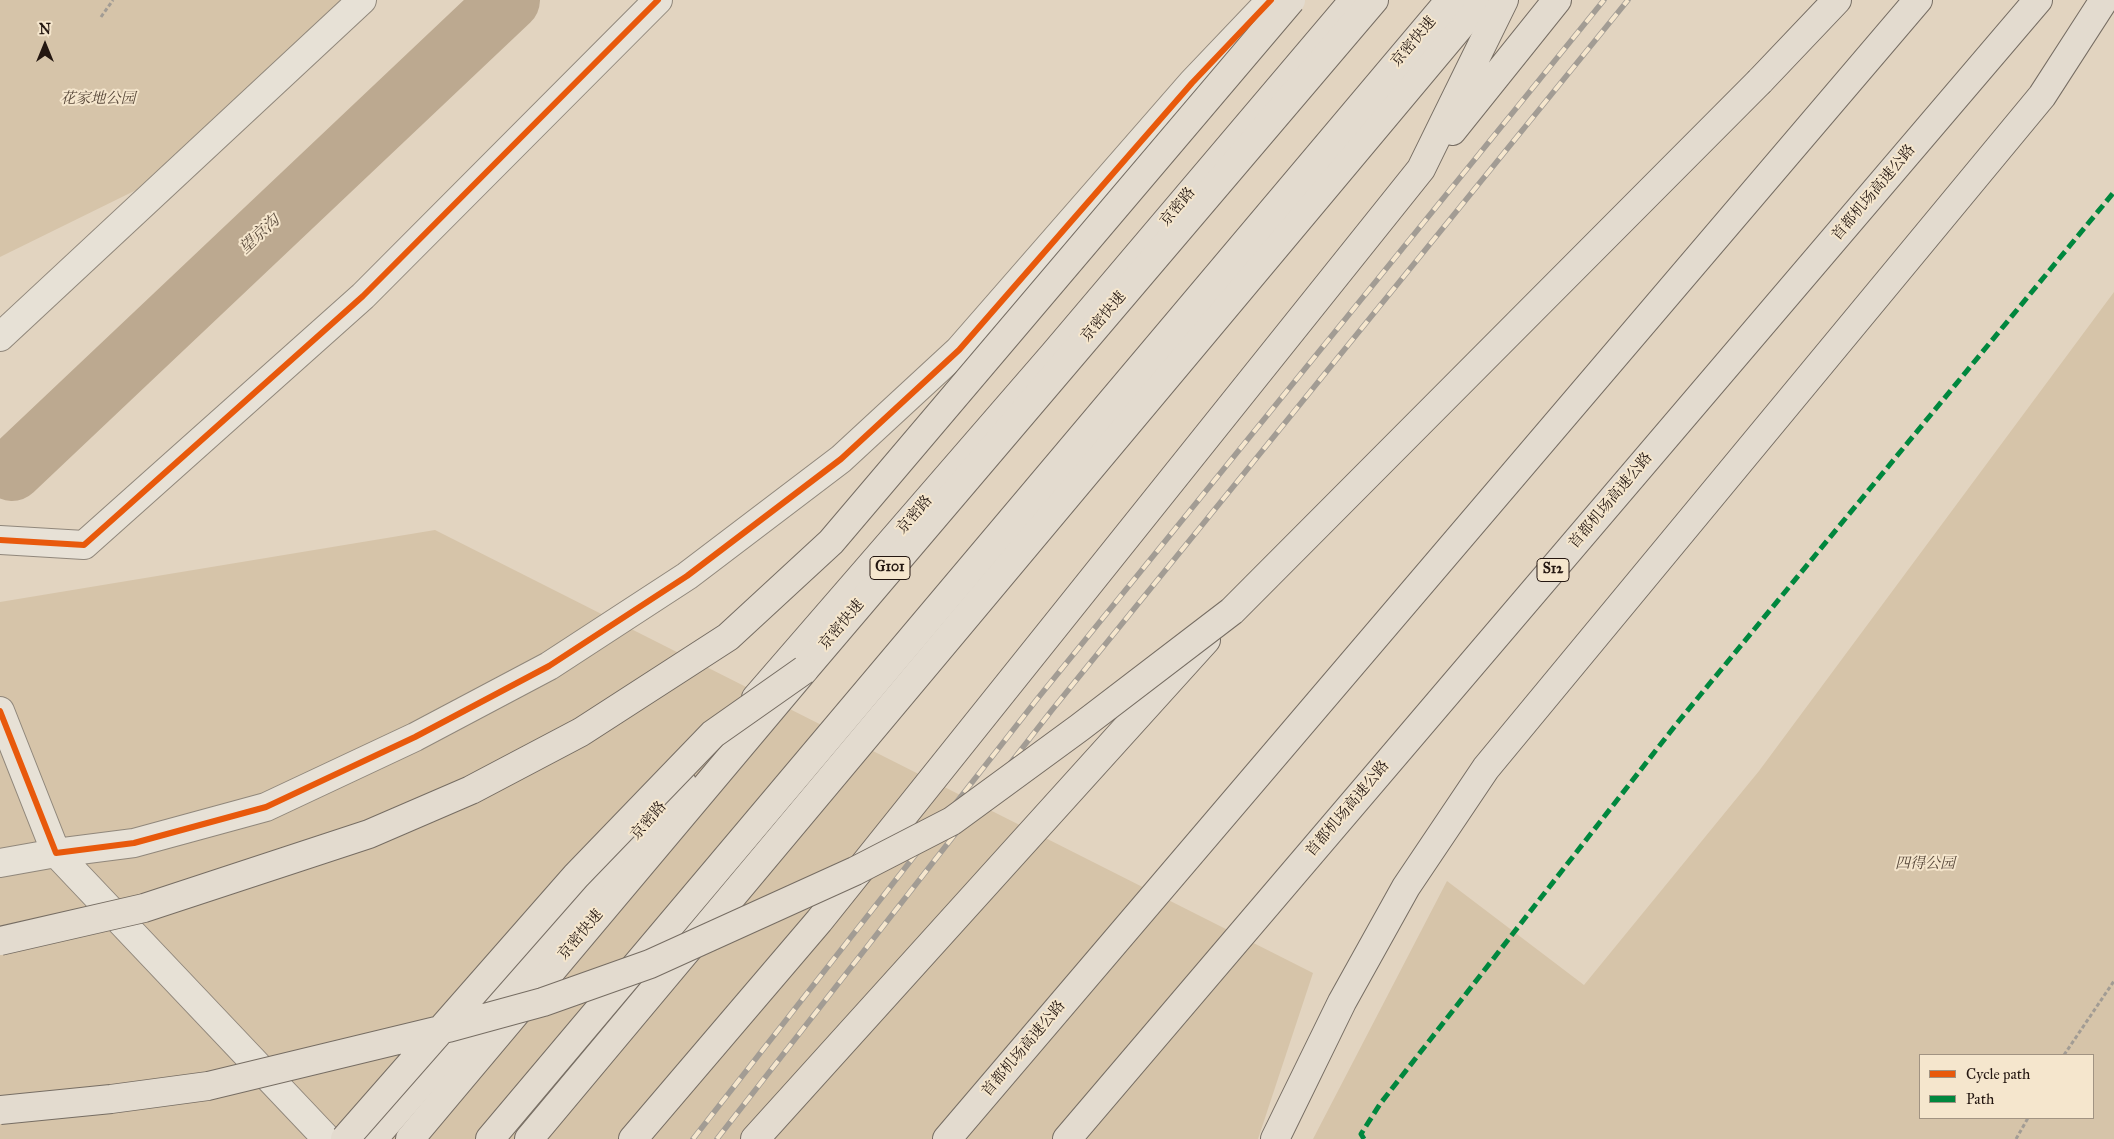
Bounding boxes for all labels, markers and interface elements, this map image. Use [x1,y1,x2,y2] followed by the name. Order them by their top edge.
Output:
[1388,13,1440,71] street label: 京密快速
[20,20,70,70] north arrow
[39,21,51,38] text: N
[61,90,135,108] park label: 花家地公园
[1829,141,1919,245] street label: 首都机场高速公路
[1157,184,1199,230] street label: 京密路
[236,212,284,258] water label: 望京沟
[1078,288,1130,346] street label: 京密快速
[1566,449,1656,553] street label: 首都机场高速公路
[893,492,937,538] street label: 京密路
[870,556,910,580] road number: G101
[1537,558,1569,582] road number: S12
[816,596,868,654] street label: 京密快速
[1303,757,1393,861] street label: 首都机场高速公路
[627,798,671,844] street label: 京密路
[1895,855,1955,873] park label: 四得公园
[555,906,607,964] street label: 京密快速
[979,997,1069,1101] street label: 首都机场高速公路
[1919,1054,2094,1119] legend
[1966,1065,2030,1083] text: Cycle path
[1966,1090,1994,1108] text: Path

